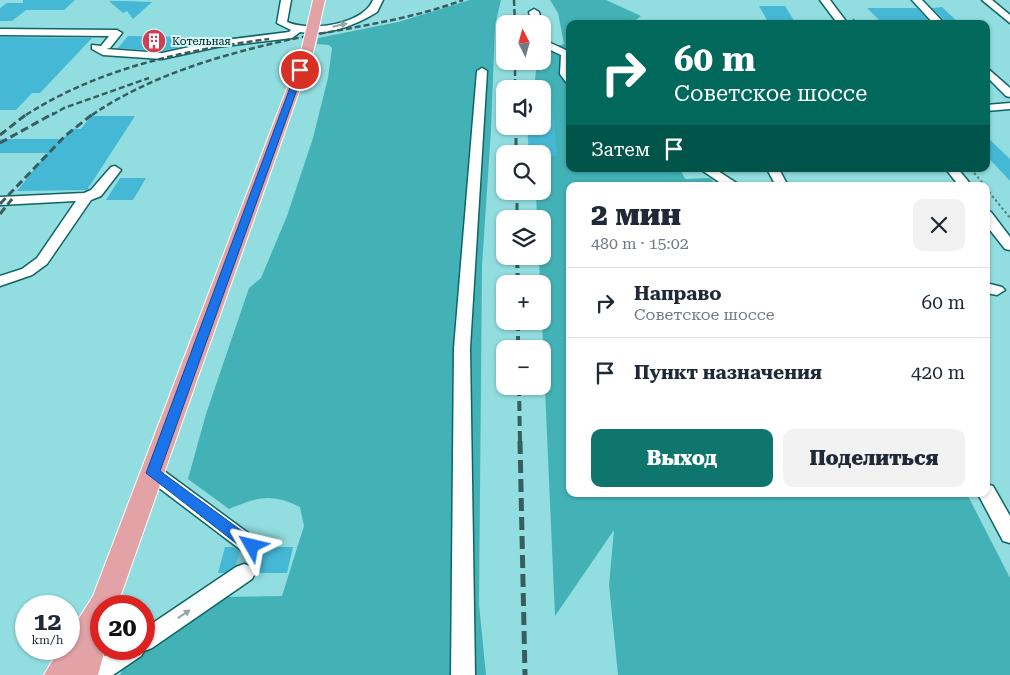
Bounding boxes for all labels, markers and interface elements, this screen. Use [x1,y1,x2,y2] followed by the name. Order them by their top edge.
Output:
[496,15,551,70] north arrow
[496,15,551,395] map controls
[333,21,348,29] one-way arrow
[141,28,167,54] building icon: Котельная
[172,35,231,48] place label: Котельная
[674,39,756,80] text: 60 m
[591,40,656,105] icon: right
[279,49,321,91] pin
[286,56,314,84] icon: arrive
[496,80,551,135] button: sound
[674,81,867,106] text: Советское шоссе
[660,135,688,163] icon: arrive
[591,138,650,161] text: Затем
[496,145,551,200] button: search
[591,197,681,232] text: 2 мин
[913,199,965,251] button: close
[496,210,551,265] button: layers
[591,234,689,253] text: 480 m · 15:02
[496,275,551,330] button: +
[634,282,721,305] text: Направо
[591,289,619,317] icon: right
[922,291,965,314] text: 60 m
[634,305,775,324] text: Советское шоссе
[496,340,551,395] button: −
[591,359,619,387] icon: arrive
[634,361,822,384] text: Пункт назначения
[911,361,965,384] text: 420 m
[591,429,773,487] button: Выход
[783,429,965,487] button: Поделиться
[225,519,277,571] position arrow
[90,595,155,660] speed limit sign: 20
[33,607,62,636] text: 12
[177,609,191,619] one-way arrow
[31,633,64,647] text: km/h

